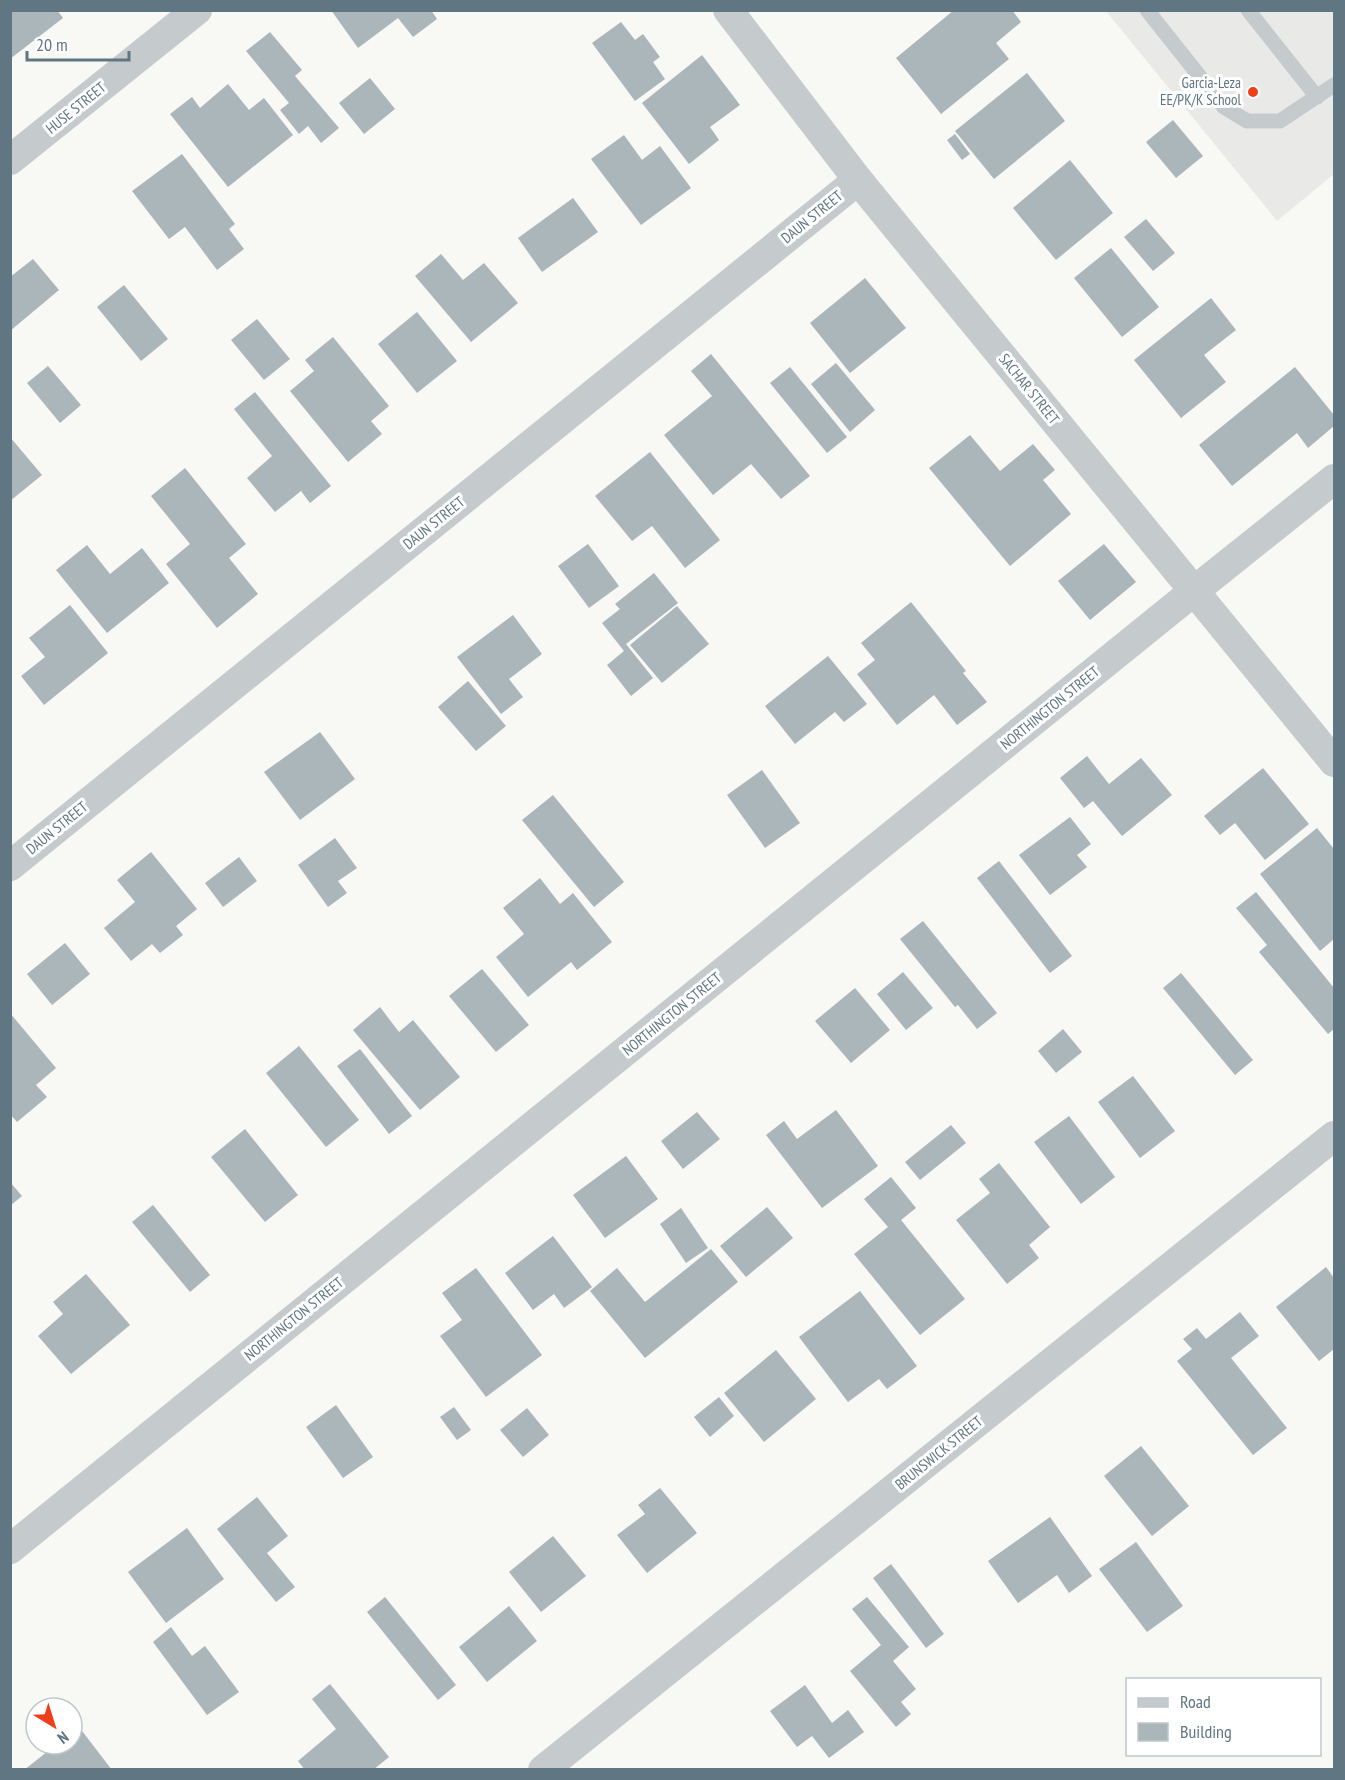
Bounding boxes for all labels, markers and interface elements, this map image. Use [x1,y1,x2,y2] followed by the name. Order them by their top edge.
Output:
[27,24,129,62] scale bar
[36,33,68,56] text: 20 m
[1160,73,1241,109] place label: Garcia-Leza EE/PK/K School
[42,77,110,138] street label: HUSE STREET
[1246,85,1260,99] marker: Garcia-Leza EE/PK/K School
[777,186,846,247] street label: DAUN STREET
[995,349,1064,428] street label: SACHAR STREET
[399,492,468,553] street label: DAUN STREET
[996,662,1103,753] street label: NORTHINGTON STREET
[22,797,91,858] street label: DAUN STREET
[618,968,725,1059] street label: NORTHINGTON STREET
[240,1273,347,1364] street label: NORTHINGTON STREET
[891,1411,987,1494] street label: BRUNSWICK STREET
[1126,1678,1321,1756] legend
[1180,1690,1211,1713] text: Road
[24,1696,84,1756] north arrow
[1180,1720,1232,1743] text: Building
[54,1727,73,1748] text: N

